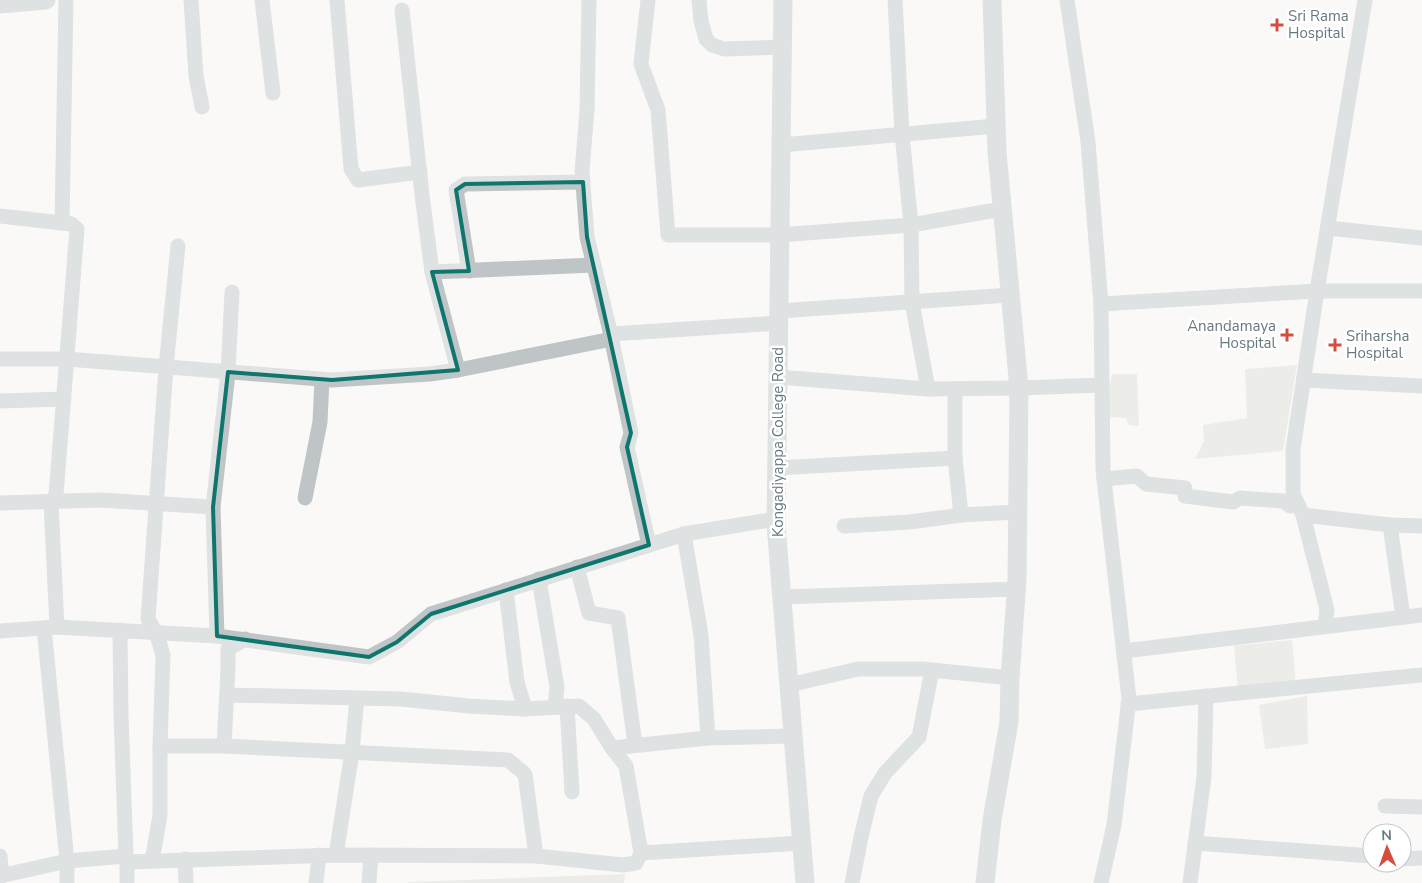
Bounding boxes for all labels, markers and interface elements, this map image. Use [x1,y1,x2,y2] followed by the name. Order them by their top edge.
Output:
[1288,6,1349,43] place label: Sri Rama Hospital
[1270,18,1284,32] marker: Sri Rama Hospital
[1187,316,1277,353] place label: Anandamaya Hospital
[1346,326,1410,363] place label: Sriharsha Hospital
[1280,328,1294,342] marker: Anandamaya Hospital
[1328,338,1342,352] marker: Sriharsha Hospital
[768,347,788,537] street label: Kongadiyappa College Road
[1362,823,1412,873] north arrow
[1381,826,1392,845] text: N

